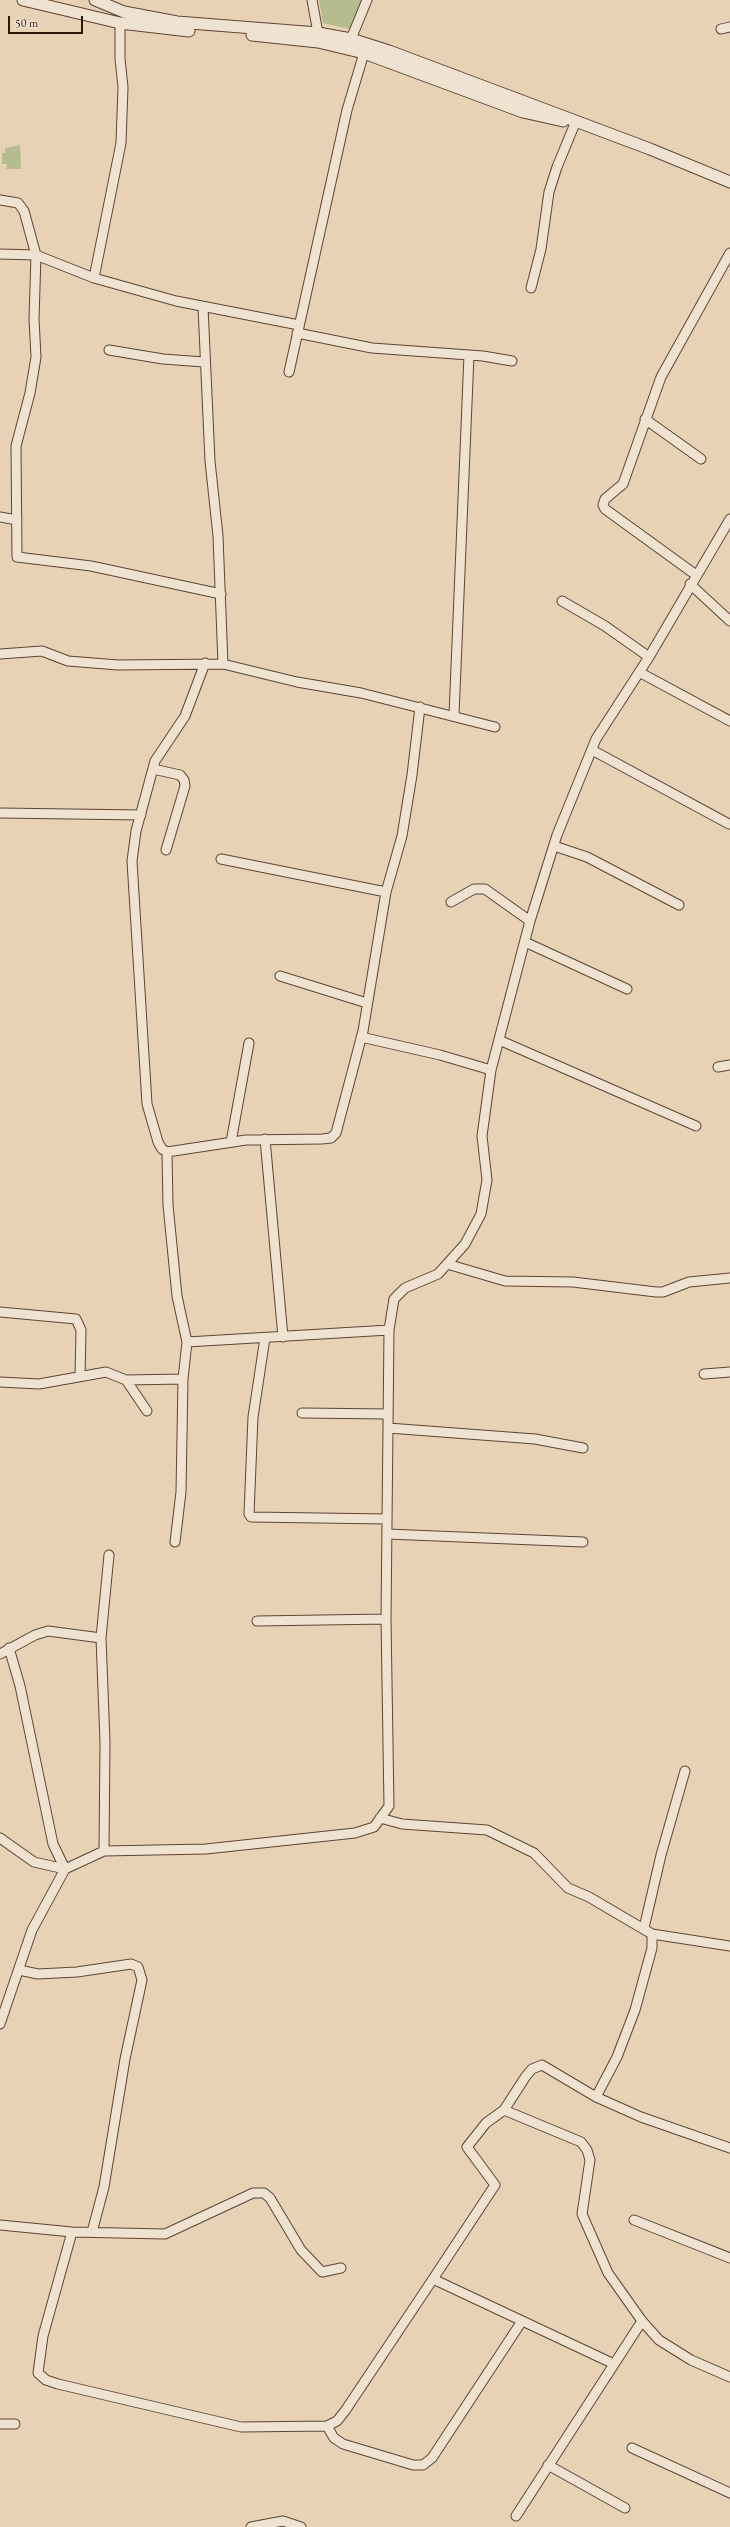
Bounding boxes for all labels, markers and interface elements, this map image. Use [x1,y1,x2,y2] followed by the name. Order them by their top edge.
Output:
[10,8,85,34] scale bar
[15,15,38,31] text: 50 m

